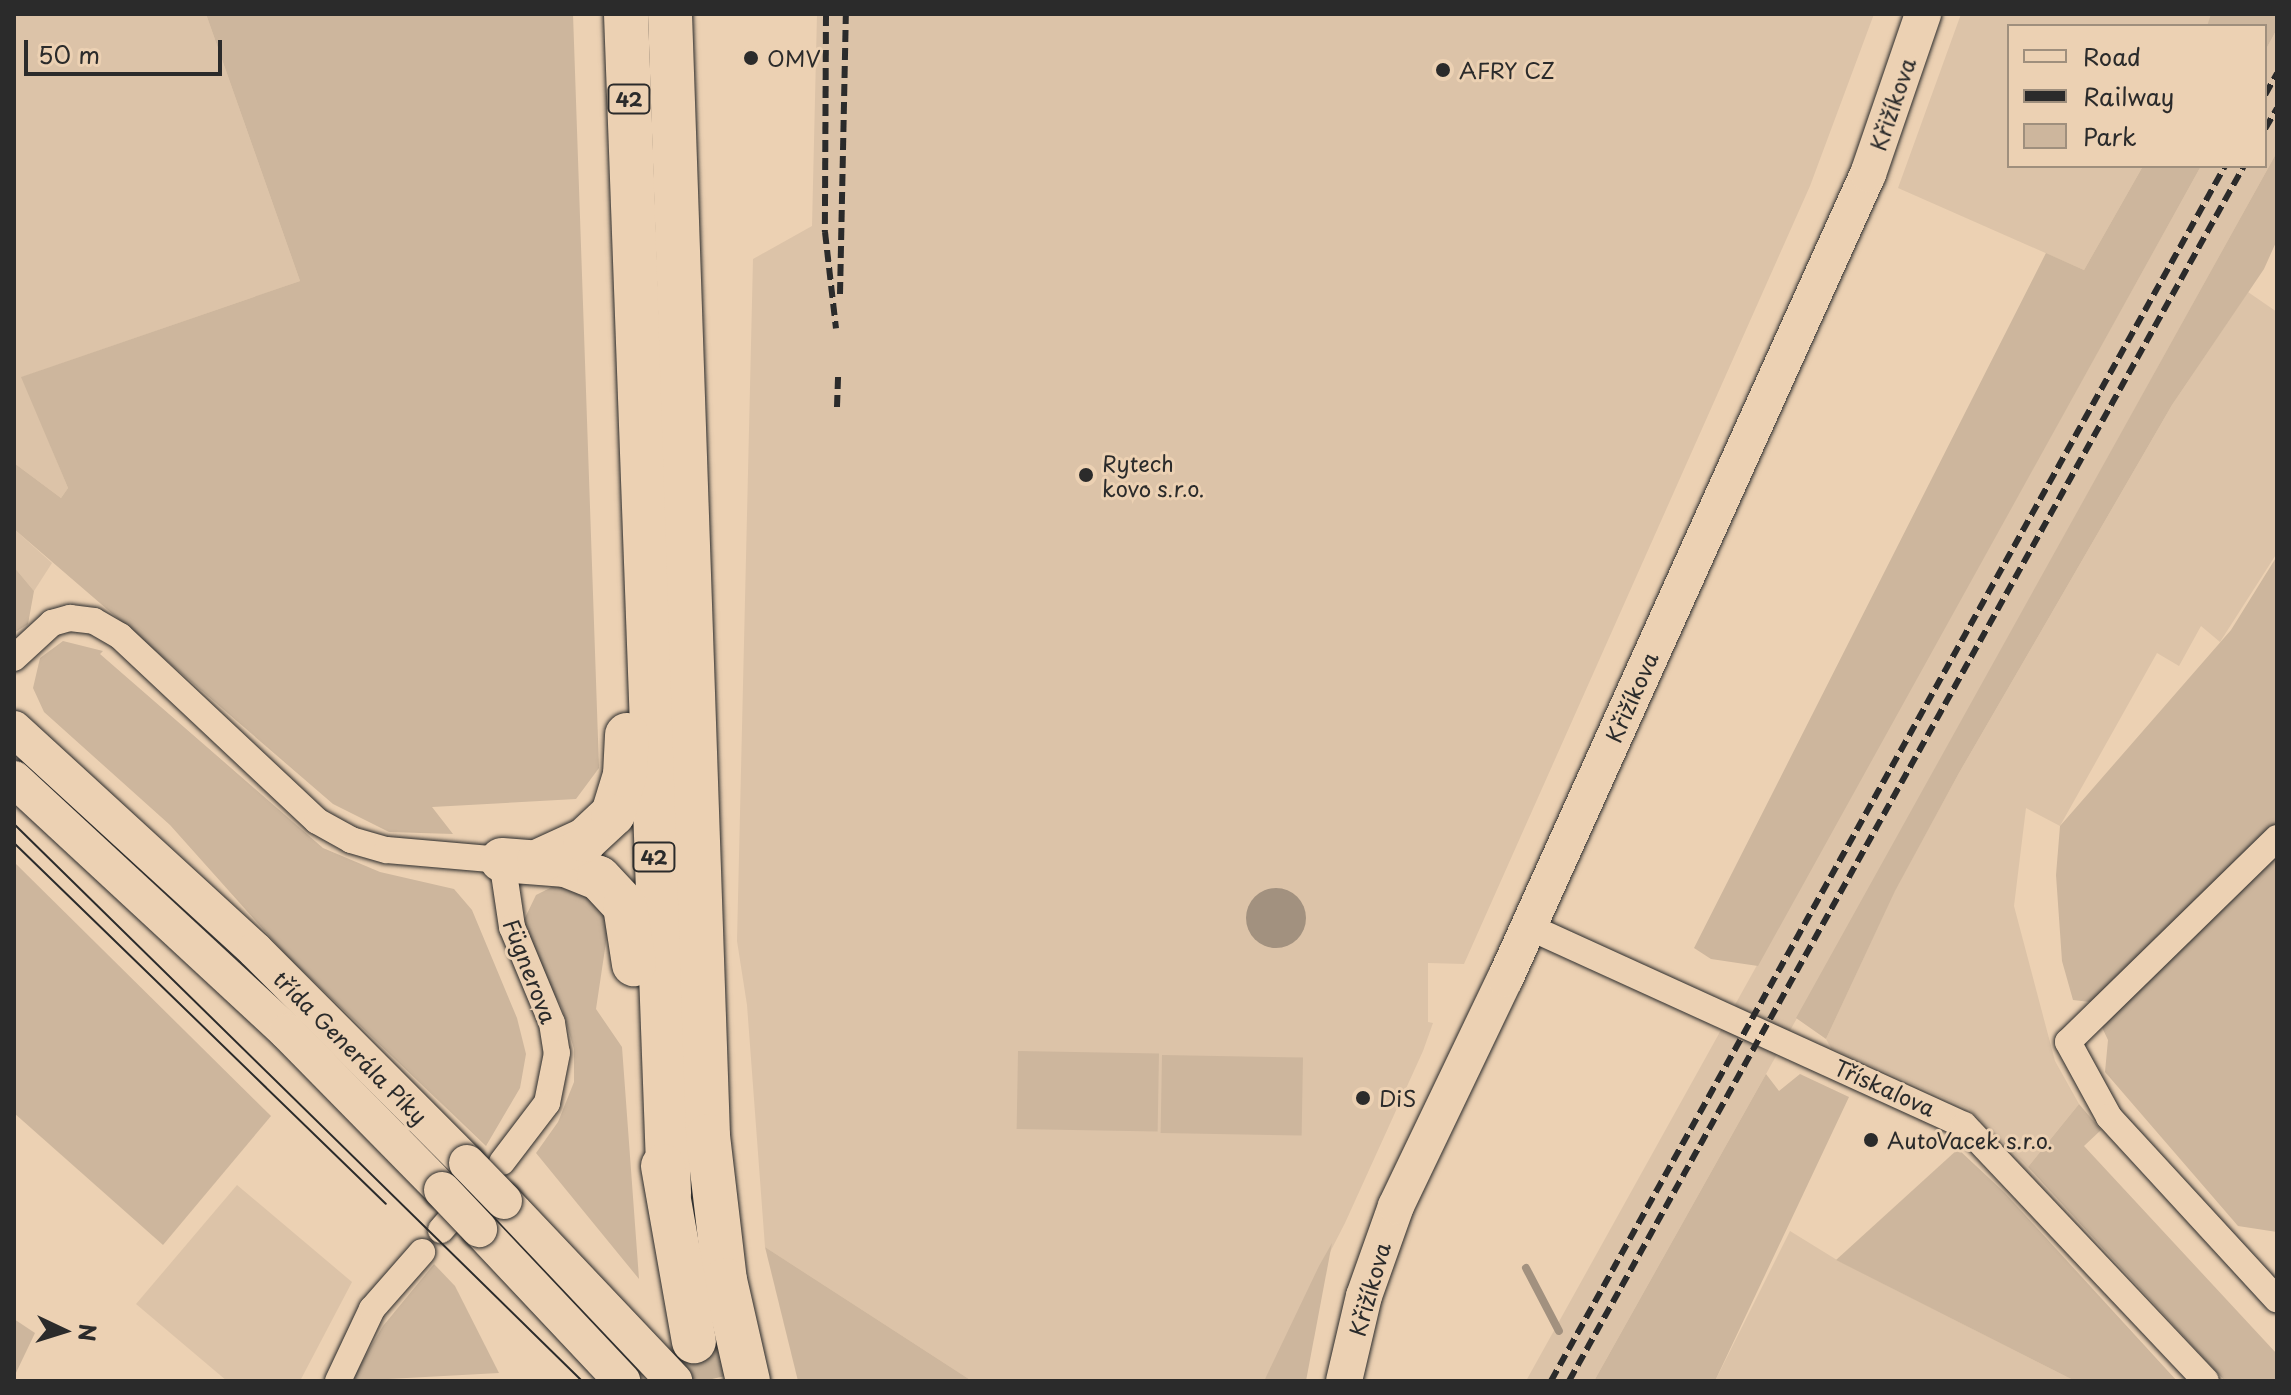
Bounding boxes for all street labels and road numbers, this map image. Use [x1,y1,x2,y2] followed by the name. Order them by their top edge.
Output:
[1864,54,1920,154] street label: Křižíkova
[607,83,651,115] road number: 42
[1599,648,1663,746] street label: Křižíkova
[632,841,676,873] road number: 42
[499,915,563,1027] street label: Fügnerova
[268,964,434,1130] street label: třída Generála Píky
[1830,1053,1940,1121] street label: Třískalova
[1343,1239,1395,1339] street label: Křižíkova

